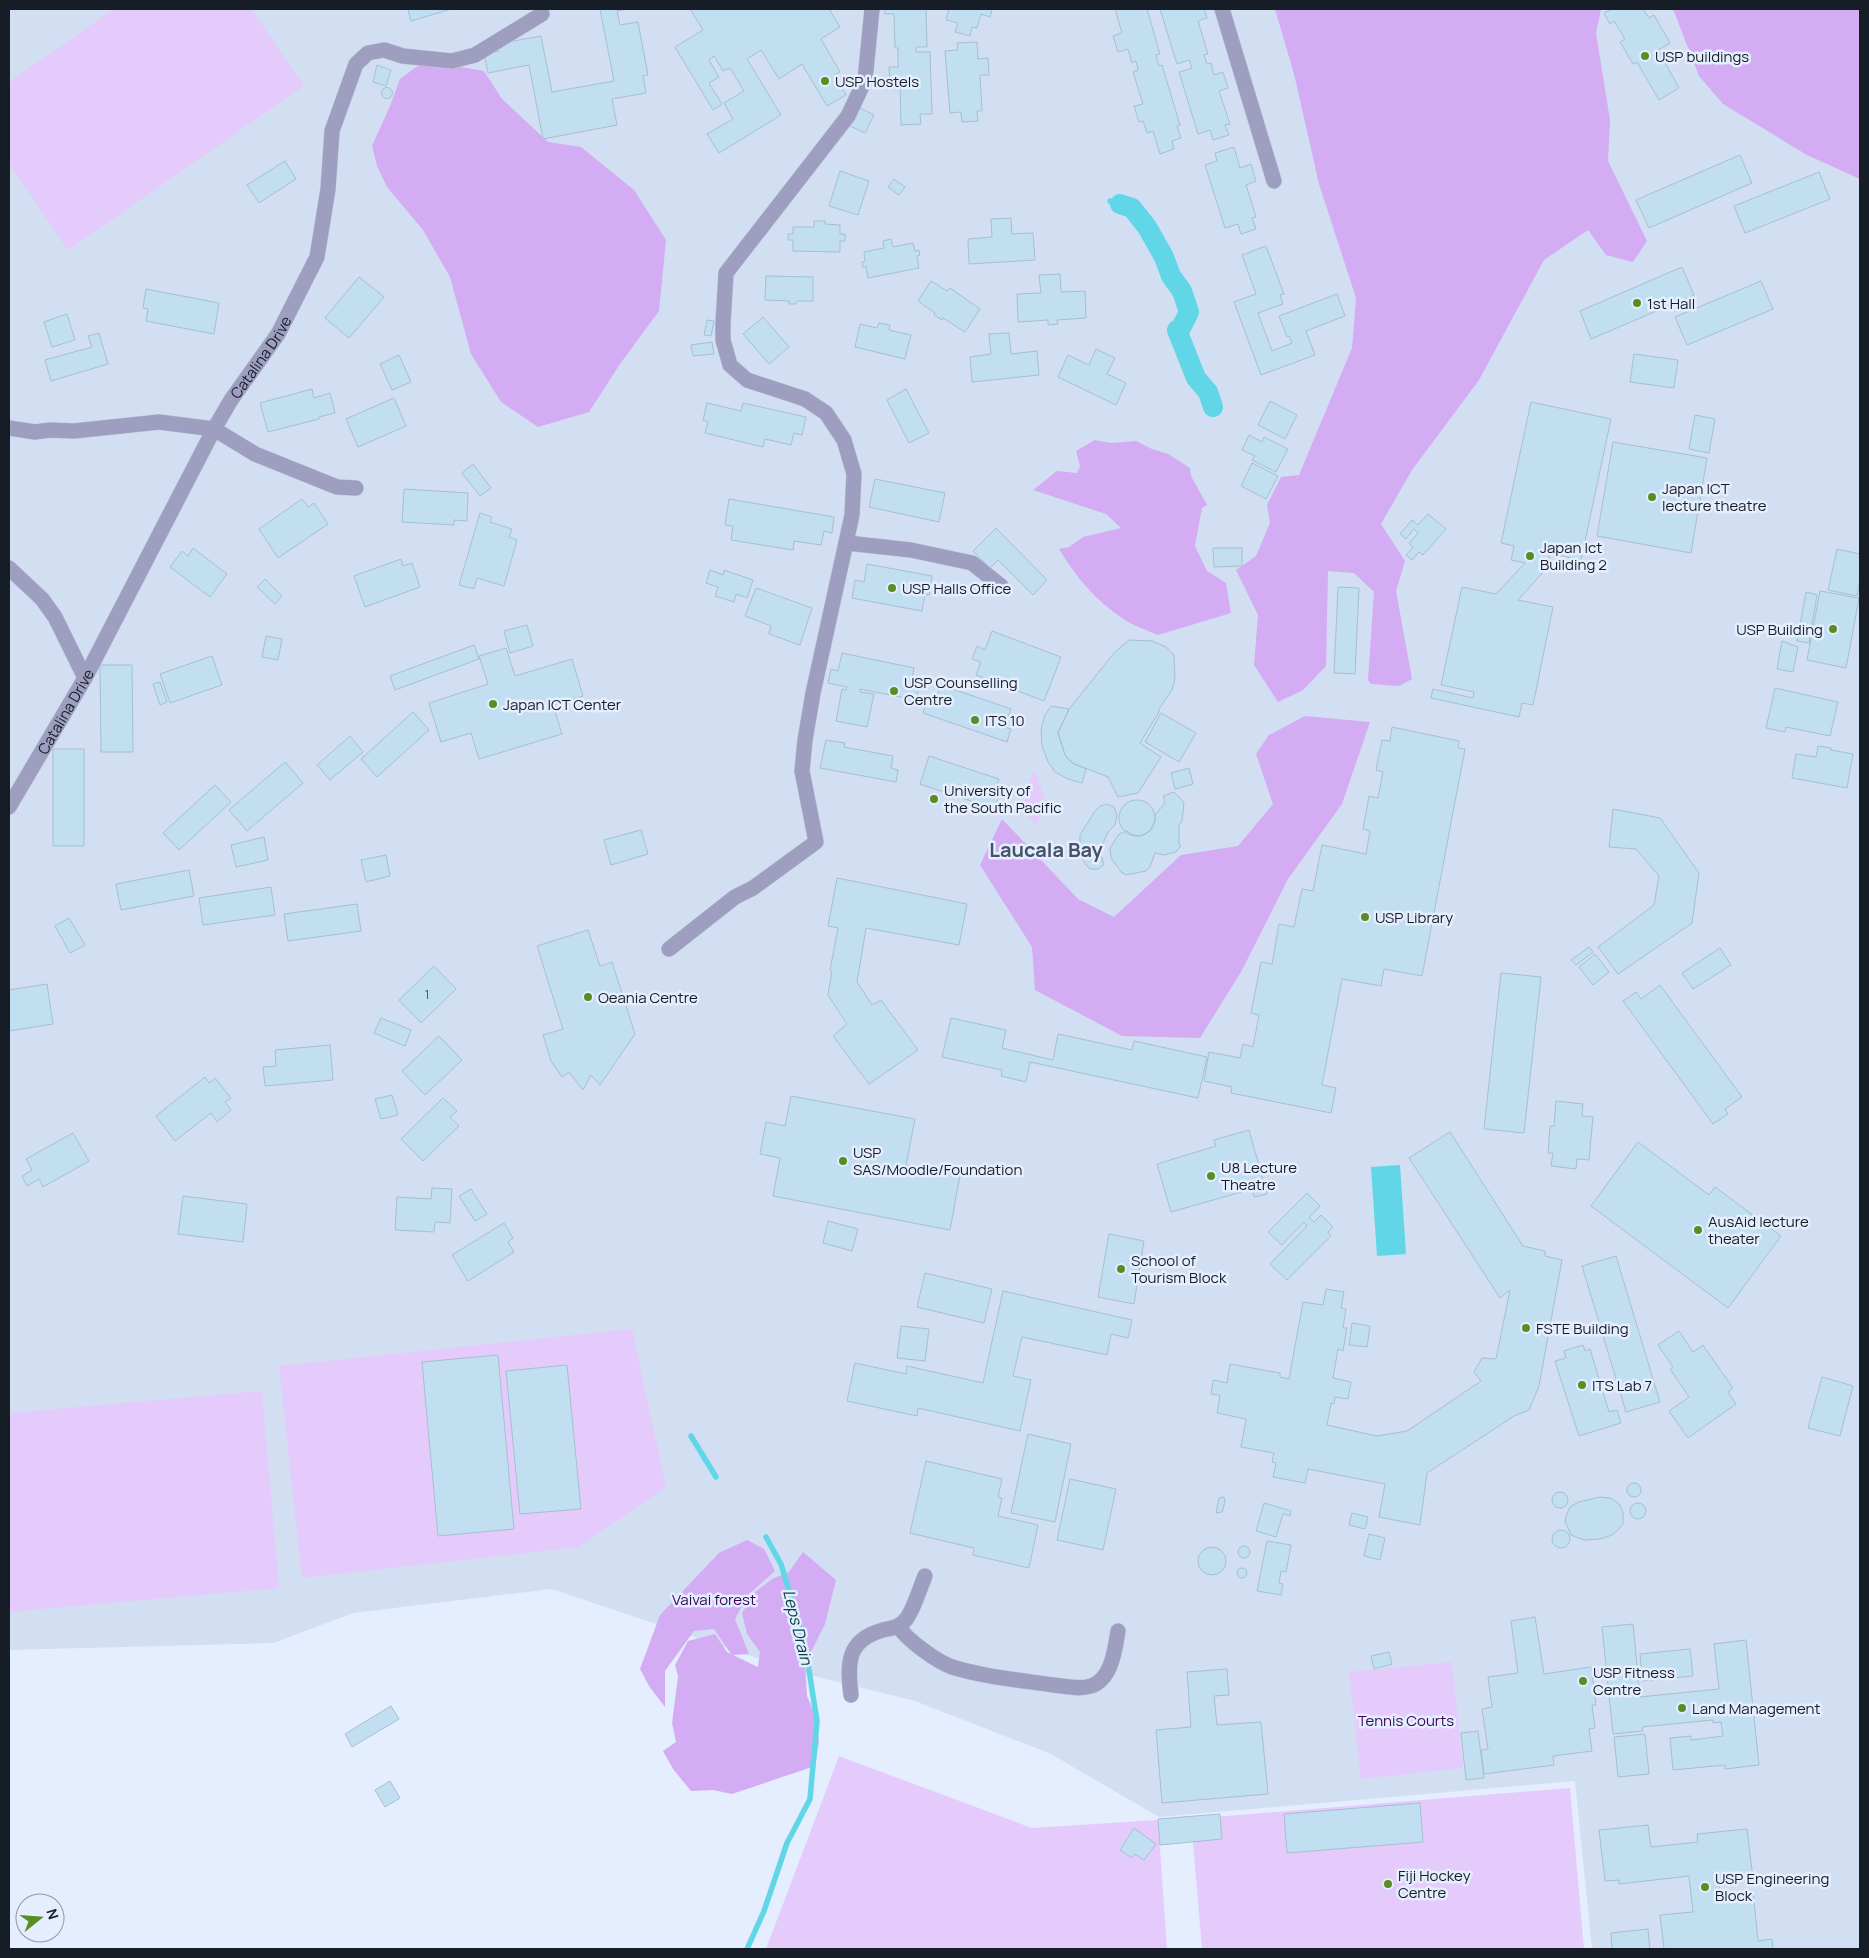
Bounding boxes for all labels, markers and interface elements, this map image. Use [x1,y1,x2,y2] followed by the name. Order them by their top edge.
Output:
[1655,46,1749,67] place label: USP buildings
[1639,50,1651,62] marker: USP buildings
[835,71,919,92] place label: USP Hostels
[819,75,831,87] marker: USP Hostels
[1647,293,1695,314] place label: 1st Hall
[1631,297,1643,309] marker: 1st Hall
[225,312,296,403] street label: Catalina Drive
[1662,478,1767,516] place label: Japan ICT lecture theatre
[1646,491,1658,503] marker: Japan ICT lecture theatre
[1540,537,1607,575] place label: Japan Ict Building 2
[1524,550,1536,562] marker: Japan Ict Building 2
[902,578,1011,599] place label: USP Halls Office
[886,582,898,594] marker: USP Halls Office
[1736,619,1823,640] place label: USP Building
[1827,623,1839,635] marker: USP Building
[32,665,99,758] street label: Catalina Drive
[904,672,1018,710] place label: USP Counselling Centre
[888,685,900,697] marker: USP Counselling Centre
[503,694,622,715] place label: Japan ICT Center
[487,698,499,710] marker: Japan ICT Center
[985,710,1025,731] place label: ITS 10
[969,714,981,726] marker: ITS 10
[944,780,1062,818] place label: University of the South Pacific
[928,793,940,805] marker: University of the South Pacific
[989,836,1104,863] district label: Laucala Bay
[1375,907,1453,928] place label: USP Library
[1359,911,1371,923] marker: USP Library
[425,986,429,1003] house number: 1
[598,987,698,1008] place label: Oeania Centre
[582,991,594,1003] marker: Oeania Centre
[853,1142,1022,1180] place label: USP SAS/Moodle/Foundation
[837,1155,849,1167] marker: USP SAS/Moodle/Foundation
[1221,1157,1297,1195] place label: U8 Lecture Theatre
[1205,1170,1217,1182] marker: U8 Lecture Theatre
[1708,1211,1809,1249] place label: AusAid lecture theater
[1692,1224,1704,1236] marker: AusAid lecture theater
[1131,1250,1227,1288] place label: School of Tourism Block
[1115,1263,1127,1275] marker: School of Tourism Block
[1536,1318,1629,1339] place label: FSTE Building
[1520,1322,1532,1334] marker: FSTE Building
[1592,1375,1652,1396] place label: ITS Lab 7
[1576,1379,1588,1391] marker: ITS Lab 7
[778,1587,818,1667] water label: Leps Drain
[672,1589,756,1610] park label: Vaivai forest
[1593,1662,1675,1700] place label: USP Fitness Centre
[1577,1675,1589,1687] marker: USP Fitness Centre
[1692,1698,1820,1719] place label: Land Management
[1676,1702,1688,1714] marker: Land Management
[1358,1710,1454,1731] park label: Tennis Courts
[1398,1865,1471,1903] place label: Fiji Hockey Centre
[1715,1868,1829,1906] place label: USP Engineering Block
[1382,1878,1394,1890] marker: Fiji Hockey Centre
[1699,1881,1711,1893] marker: USP Engineering Block
[15,1893,65,1943] north arrow
[42,1906,63,1922] text: N

